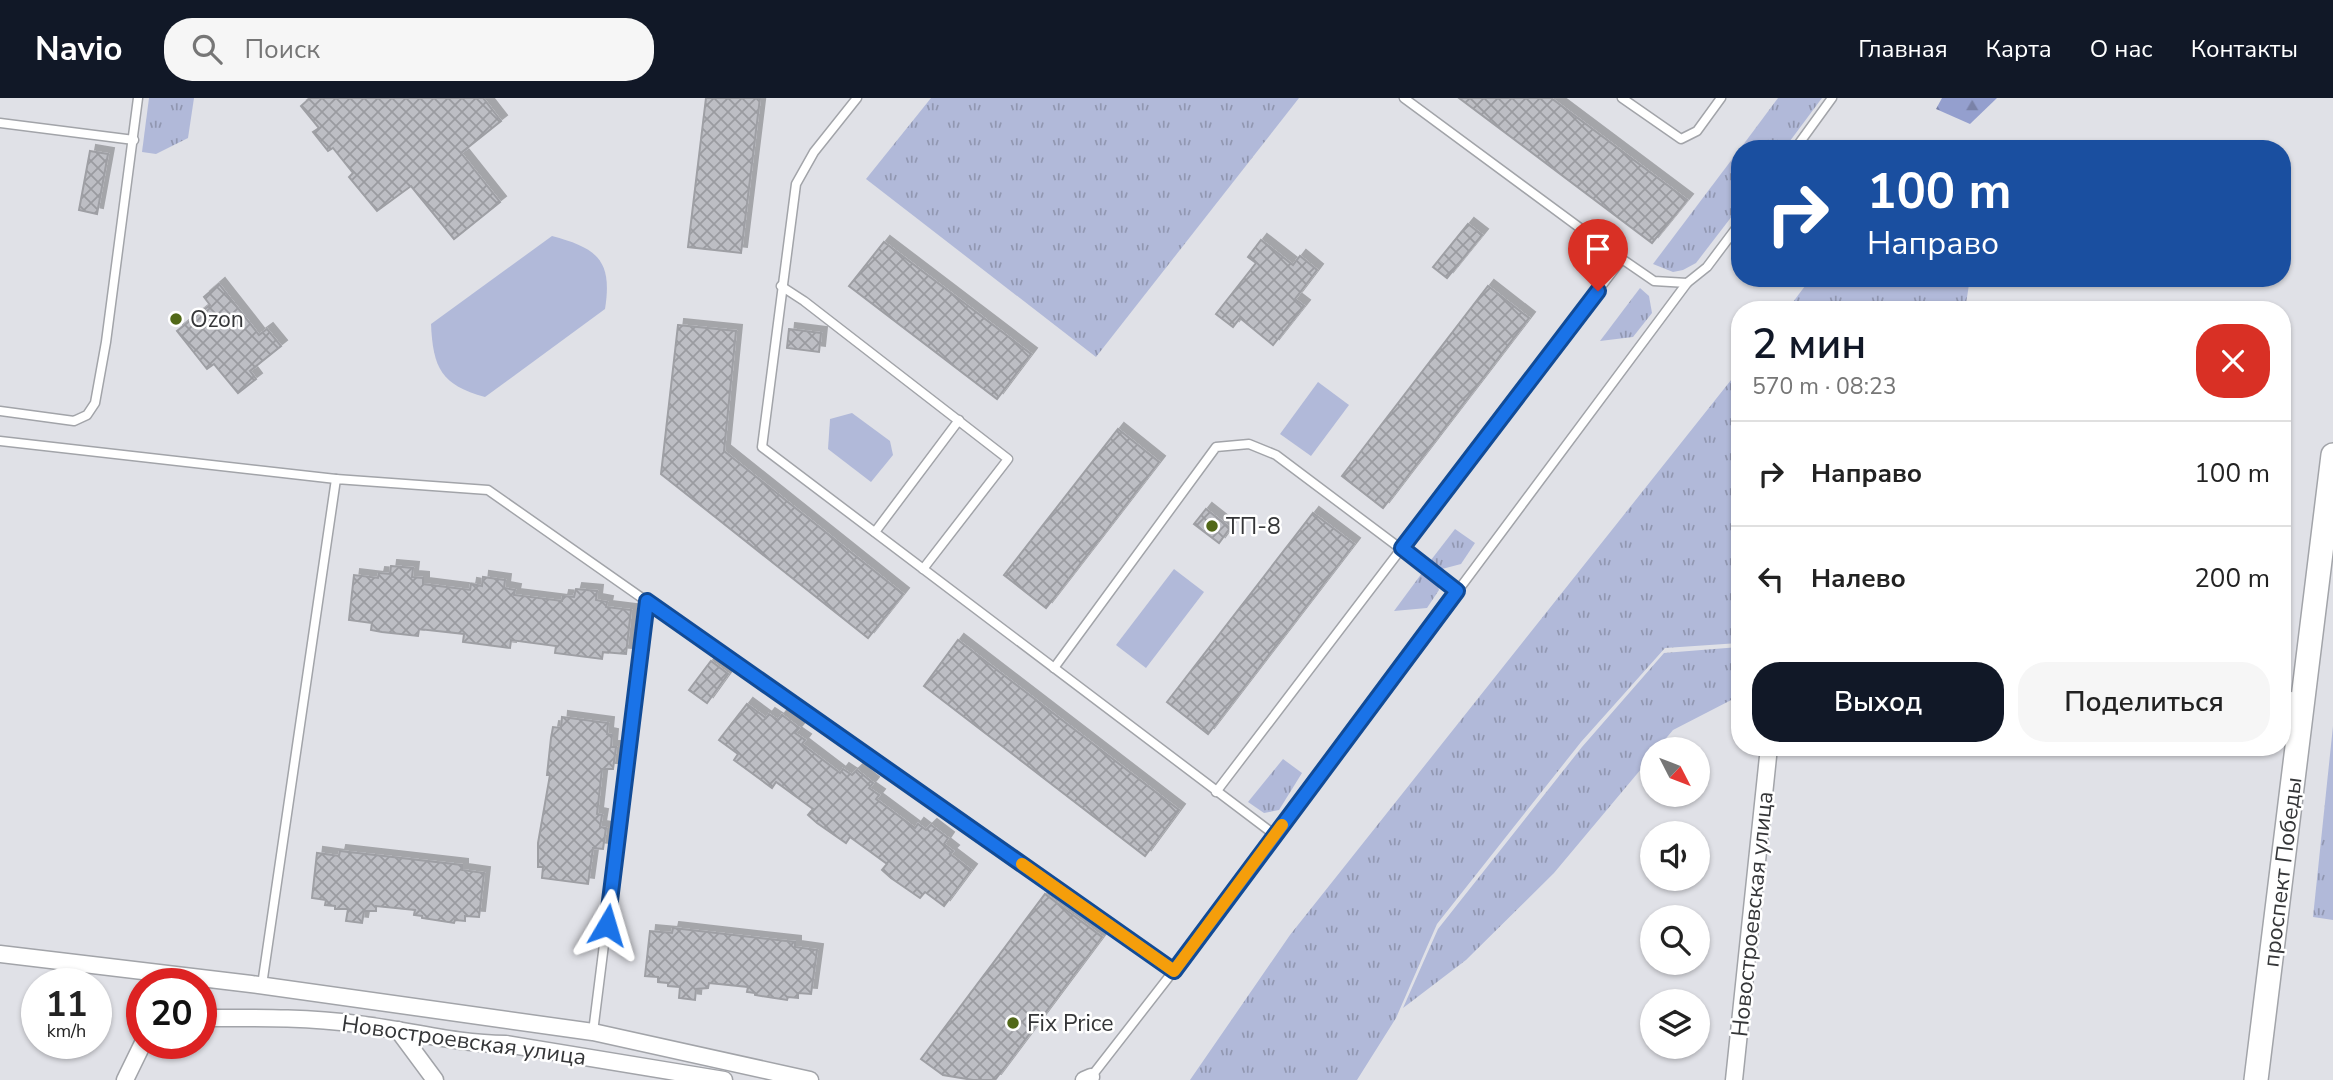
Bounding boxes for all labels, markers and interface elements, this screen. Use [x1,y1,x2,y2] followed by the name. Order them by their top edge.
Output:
[164,18,654,81] search box
[35,27,122,72] text: Navio
[188,30,226,68] icon: search
[244,32,320,67] text: Поиск
[1858,33,1948,65] text: Главная
[1986,33,2052,65] text: Карта
[2090,33,2153,65] text: О нас
[2191,33,2298,65] text: Контакты
[1867,158,2011,225] text: 100 m
[1752,168,1843,259] icon: right
[1568,219,1628,291] pin
[1867,222,1999,265] text: Направо
[1579,230,1617,268] icon: arrive
[190,304,244,335] place label: Ozon
[168,311,184,327] marker: Ozon
[1752,316,1866,373] text: 2 мин
[2196,324,2270,398] button: close
[1752,371,1897,402] text: 570 m · 08:23
[1752,455,1790,493] icon: right
[1811,456,1922,491] text: Направо
[2194,456,2270,491] text: 100 m
[1226,511,1281,542] place label: ТП-8
[1204,518,1220,534] marker: ТП-8
[1752,560,1790,598] icon: left
[1811,561,1906,596] text: Налево
[2194,561,2270,596] text: 200 m
[1752,662,2004,742] button: Выход
[2018,662,2270,742] button: Поделиться
[1640,737,1710,807] north arrow
[1640,737,1710,1059] map controls
[2255,775,2310,969] street label: проспект Победы
[1724,790,1781,1038] street label: Новостроевская улица
[1640,821,1710,891] button: sound
[570,888,644,962] position arrow
[1640,905,1710,975] button: search
[126,968,217,1059] speed limit sign: 20
[45,981,88,1028] text: 11
[1640,989,1710,1059] button: layers
[340,1008,588,1073] street label: Новостроевская улица
[1027,1008,1113,1039] place label: Fix Price
[1005,1015,1021,1031] marker: Fix Price
[47,1019,86,1043] text: km/h

